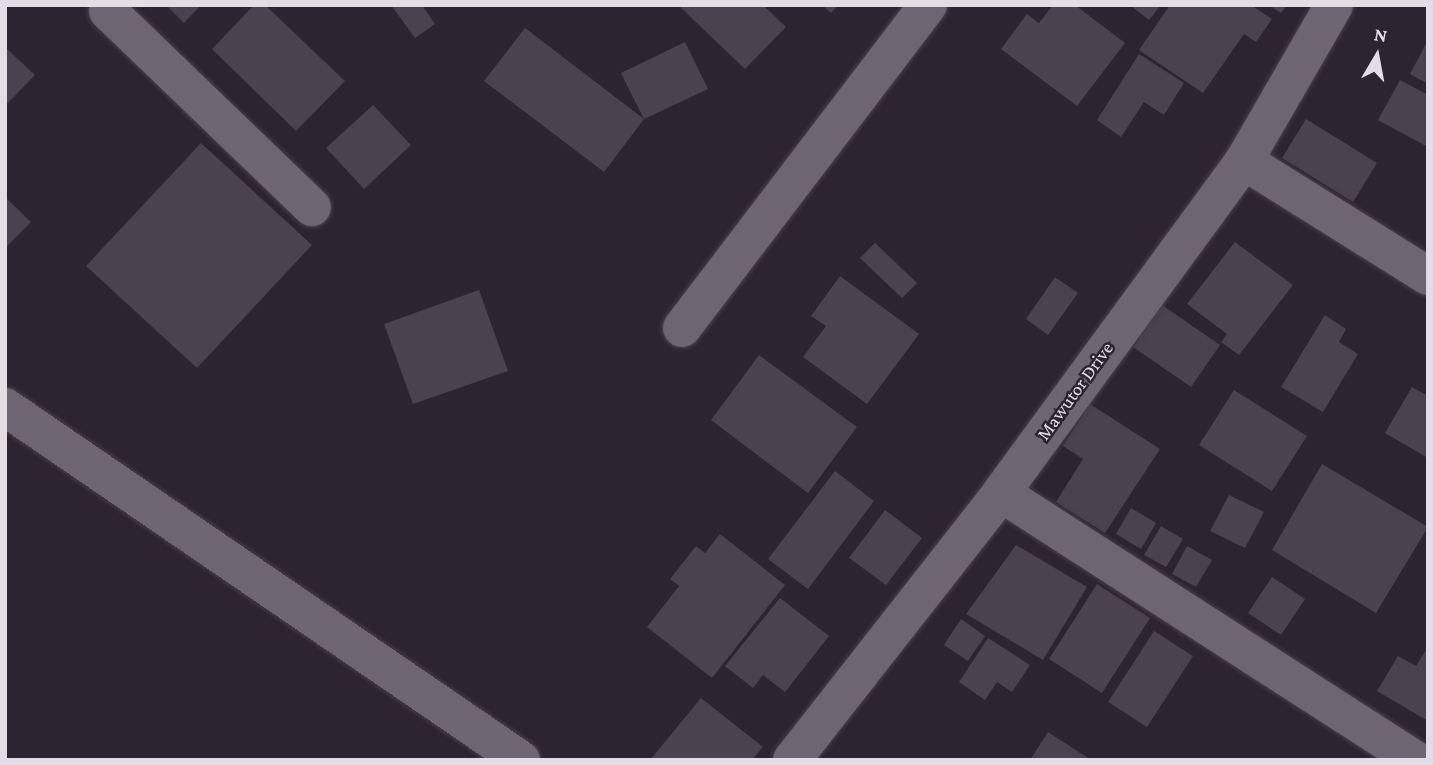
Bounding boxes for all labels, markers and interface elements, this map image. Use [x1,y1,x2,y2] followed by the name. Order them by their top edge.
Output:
[1342,21,1412,91] north arrow
[1373,23,1389,46] text: N
[1032,337,1118,445] street label: Mawutor Drive

